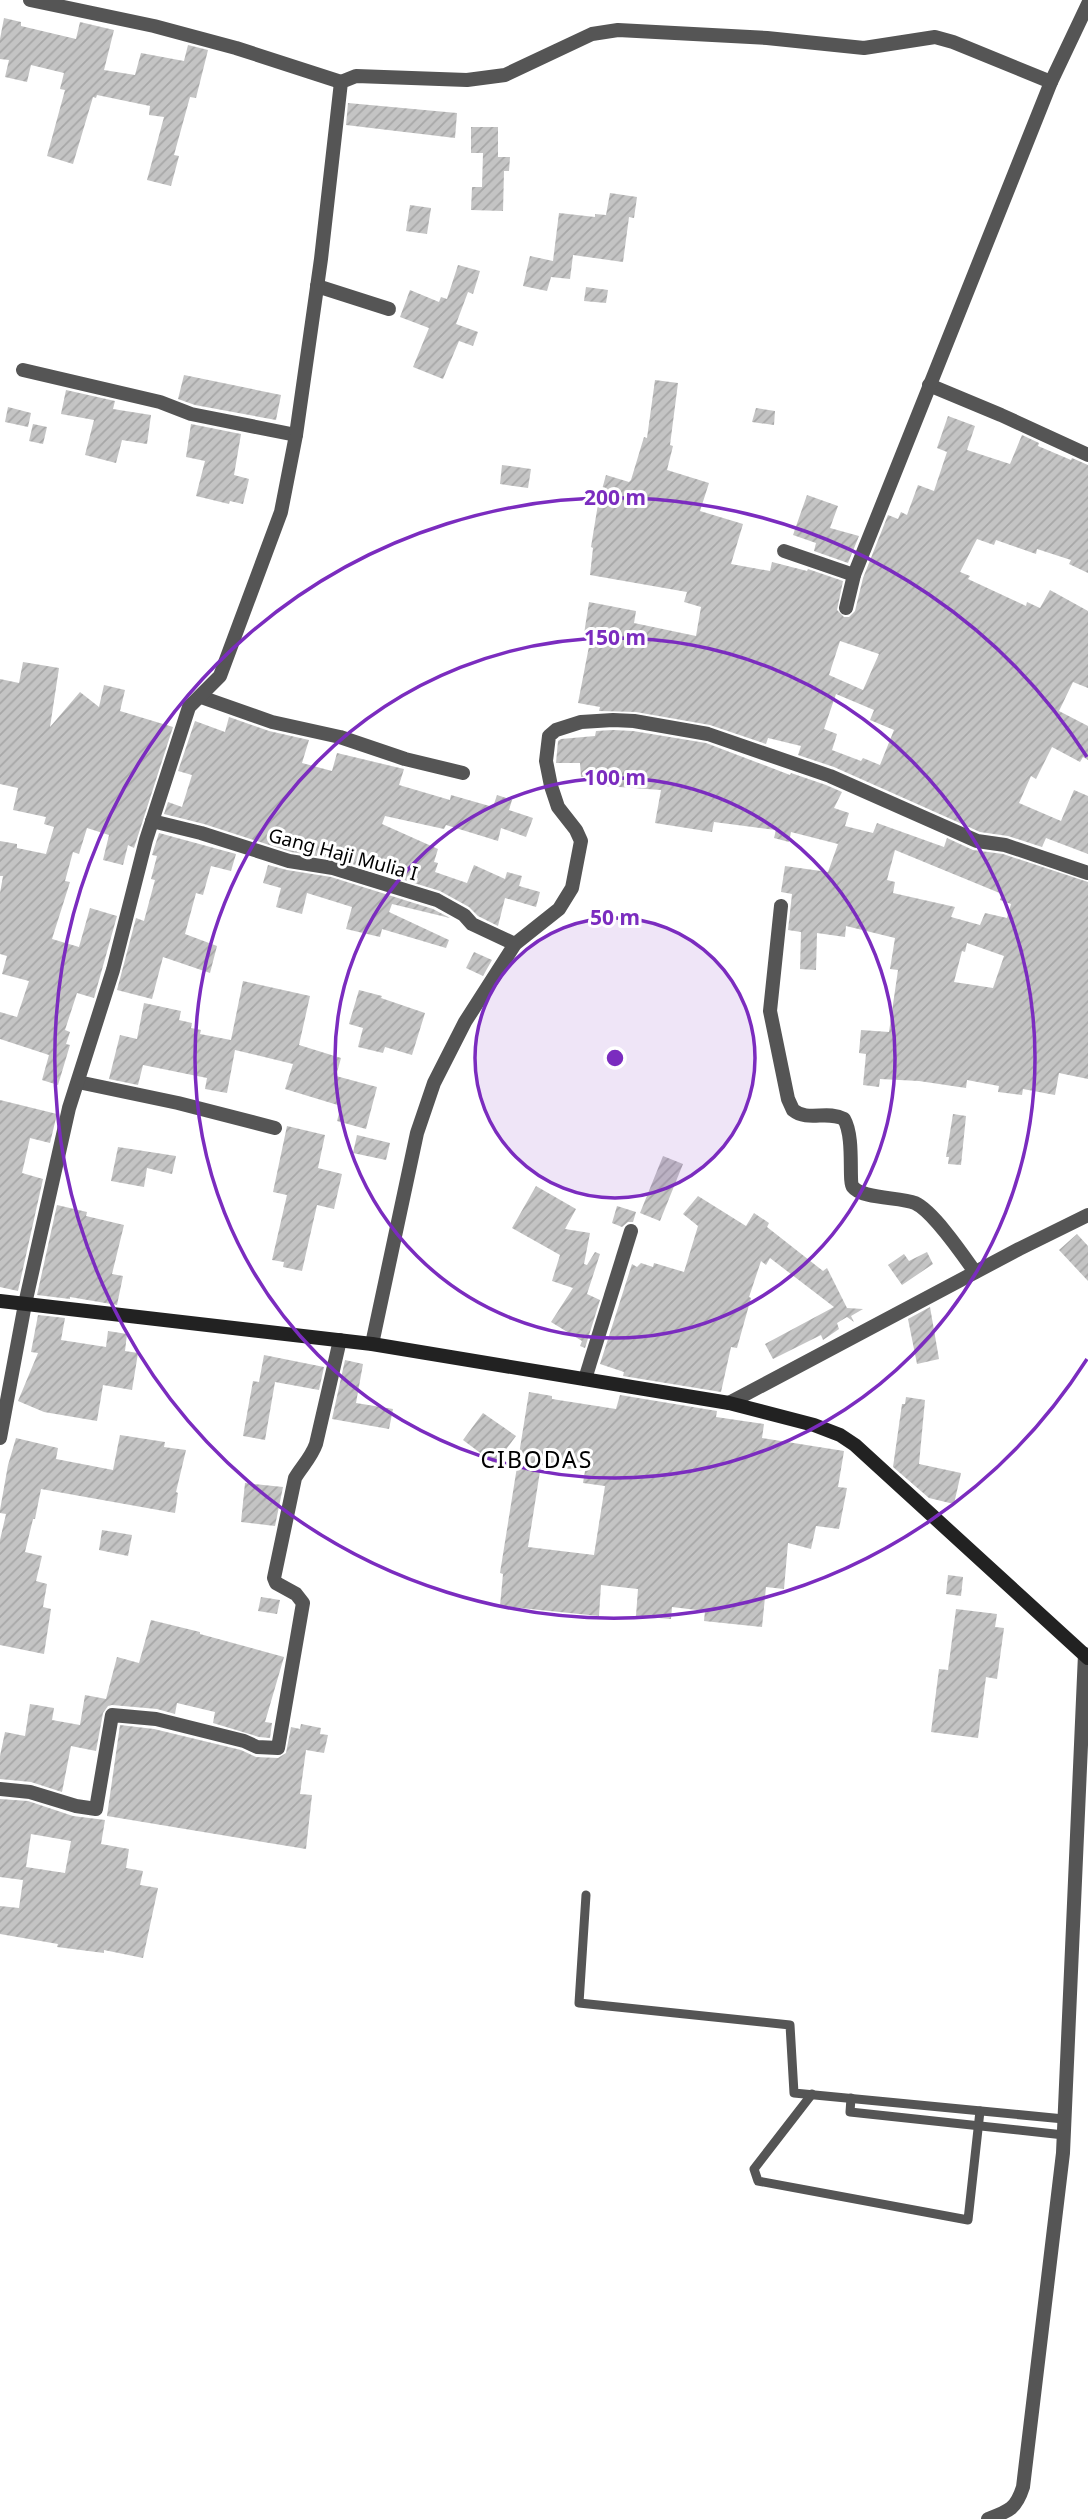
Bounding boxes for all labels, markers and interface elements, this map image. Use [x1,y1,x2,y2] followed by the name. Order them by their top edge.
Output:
[584,483,646,511] text: 200 m
[584,623,646,651] text: 150 m
[584,763,646,791] text: 100 m
[266,822,420,886] street label: Gang Haji Mulia I
[590,903,640,931] text: 50 m
[603,1046,627,1070] centre of rings
[481,1443,593,1475] district label: CIBODAS

